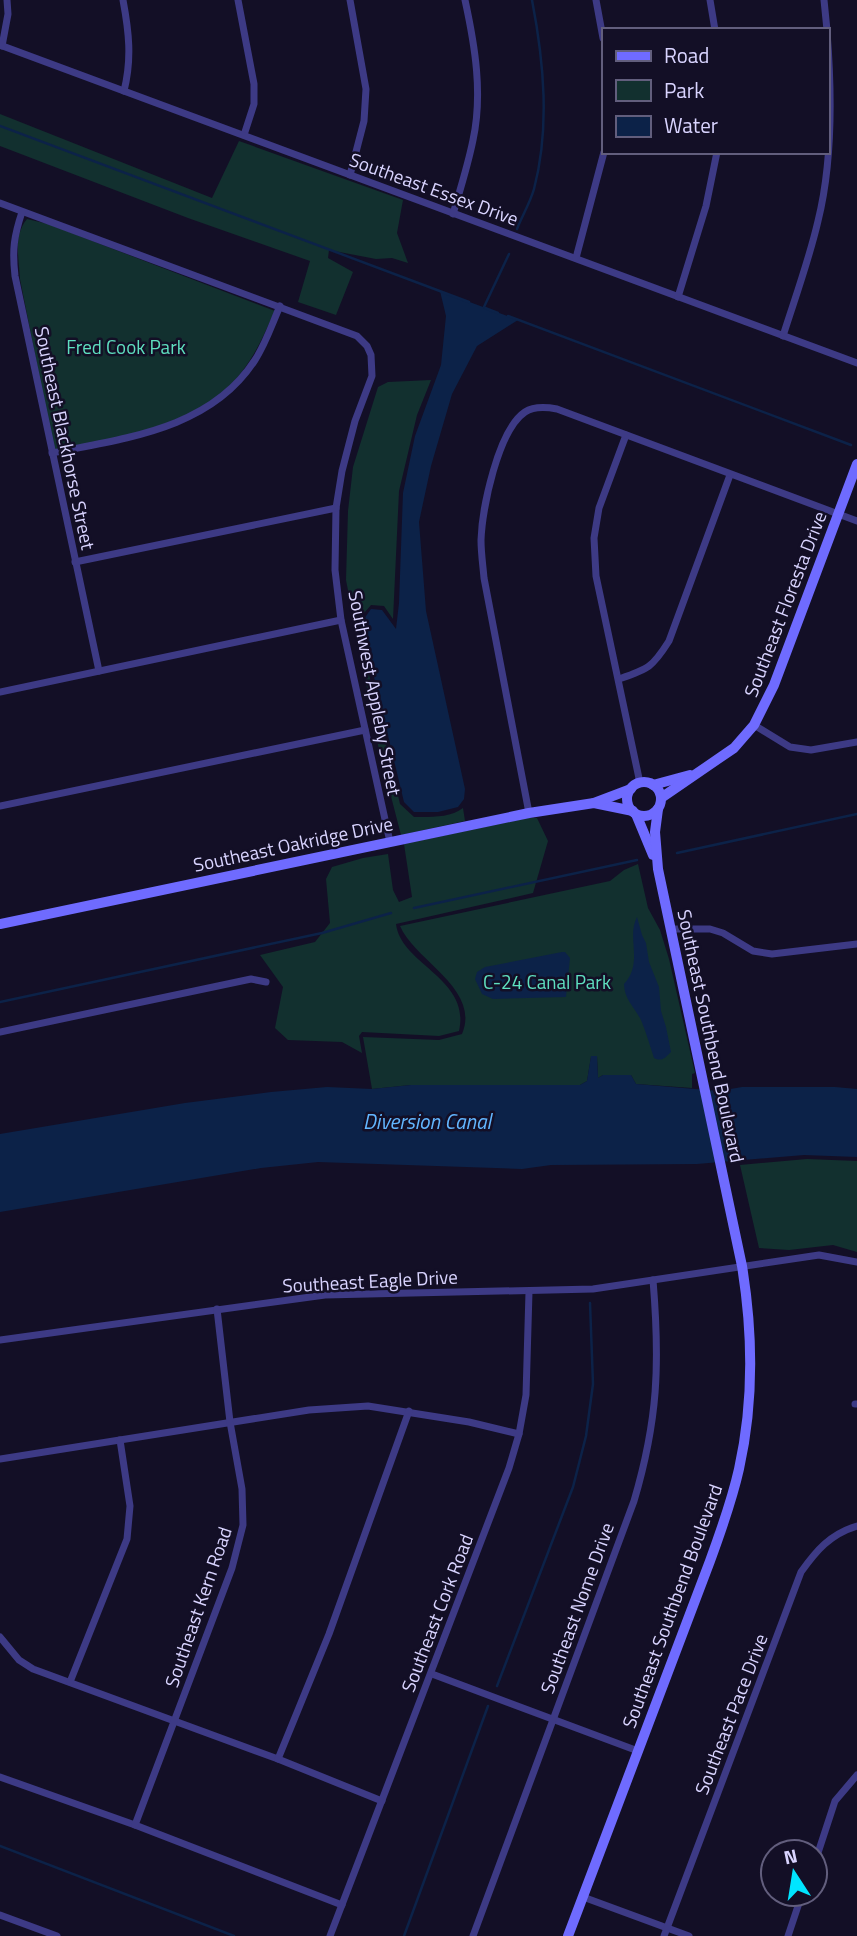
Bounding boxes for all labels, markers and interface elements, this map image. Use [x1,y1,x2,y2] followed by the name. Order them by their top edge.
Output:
[602,28,829,154] legend
[664,39,709,71] text: Road
[664,74,704,106] text: Park
[664,109,718,141] text: Water
[346,144,523,233] street label: Southeast Essex Drive
[28,324,103,552] street label: Southeast Blackhorse Street
[66,332,186,361] park label: Fred Cook Park
[736,507,833,701] street label: Southeast Floresta Drive
[341,588,410,798] street label: Southwest Appleby Street
[191,808,395,879] street label: Southeast Oakridge Drive
[670,907,752,1165] street label: Southeast Southbend Boulevard
[483,967,611,996] park label: C-24 Canal Park
[363,1105,493,1137] water label: Diversion Canal
[282,1261,458,1300] street label: Southeast Eagle Drive
[614,1480,729,1732] street label: Southeast Southbend Boulevard
[532,1518,621,1697] street label: Southeast Nome Drive
[156,1523,239,1691] street label: Southeast Kern Road
[393,1530,480,1696] street label: Southeast Cork Road
[686,1629,775,1799] street label: Southeast Pace Drive
[759,1838,829,1908] north arrow
[781,1840,800,1871] text: N

